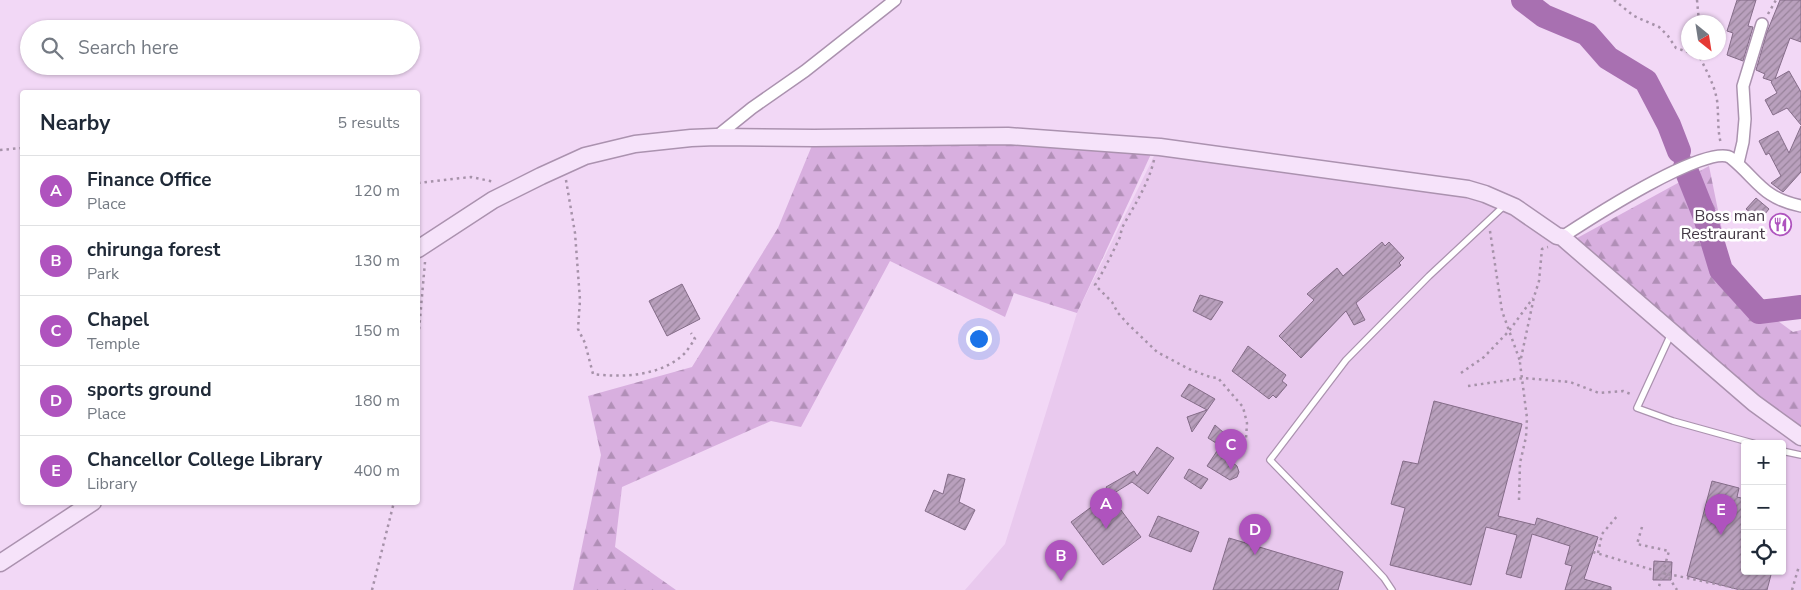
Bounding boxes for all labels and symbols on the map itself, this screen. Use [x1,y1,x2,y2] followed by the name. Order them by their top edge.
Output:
[1681,15,1726,60] north arrow
[1681,205,1765,245] place label: Boss man Restraurant
[1769,213,1793,237] restaurant icon: Boss man Restraurant
[966,326,992,352] your location
[1215,429,1247,470] pin: C
[1090,488,1122,529] pin: A
[1705,494,1737,535] pin: E
[1239,514,1271,555] pin: D
[1045,540,1077,581] pin: B

